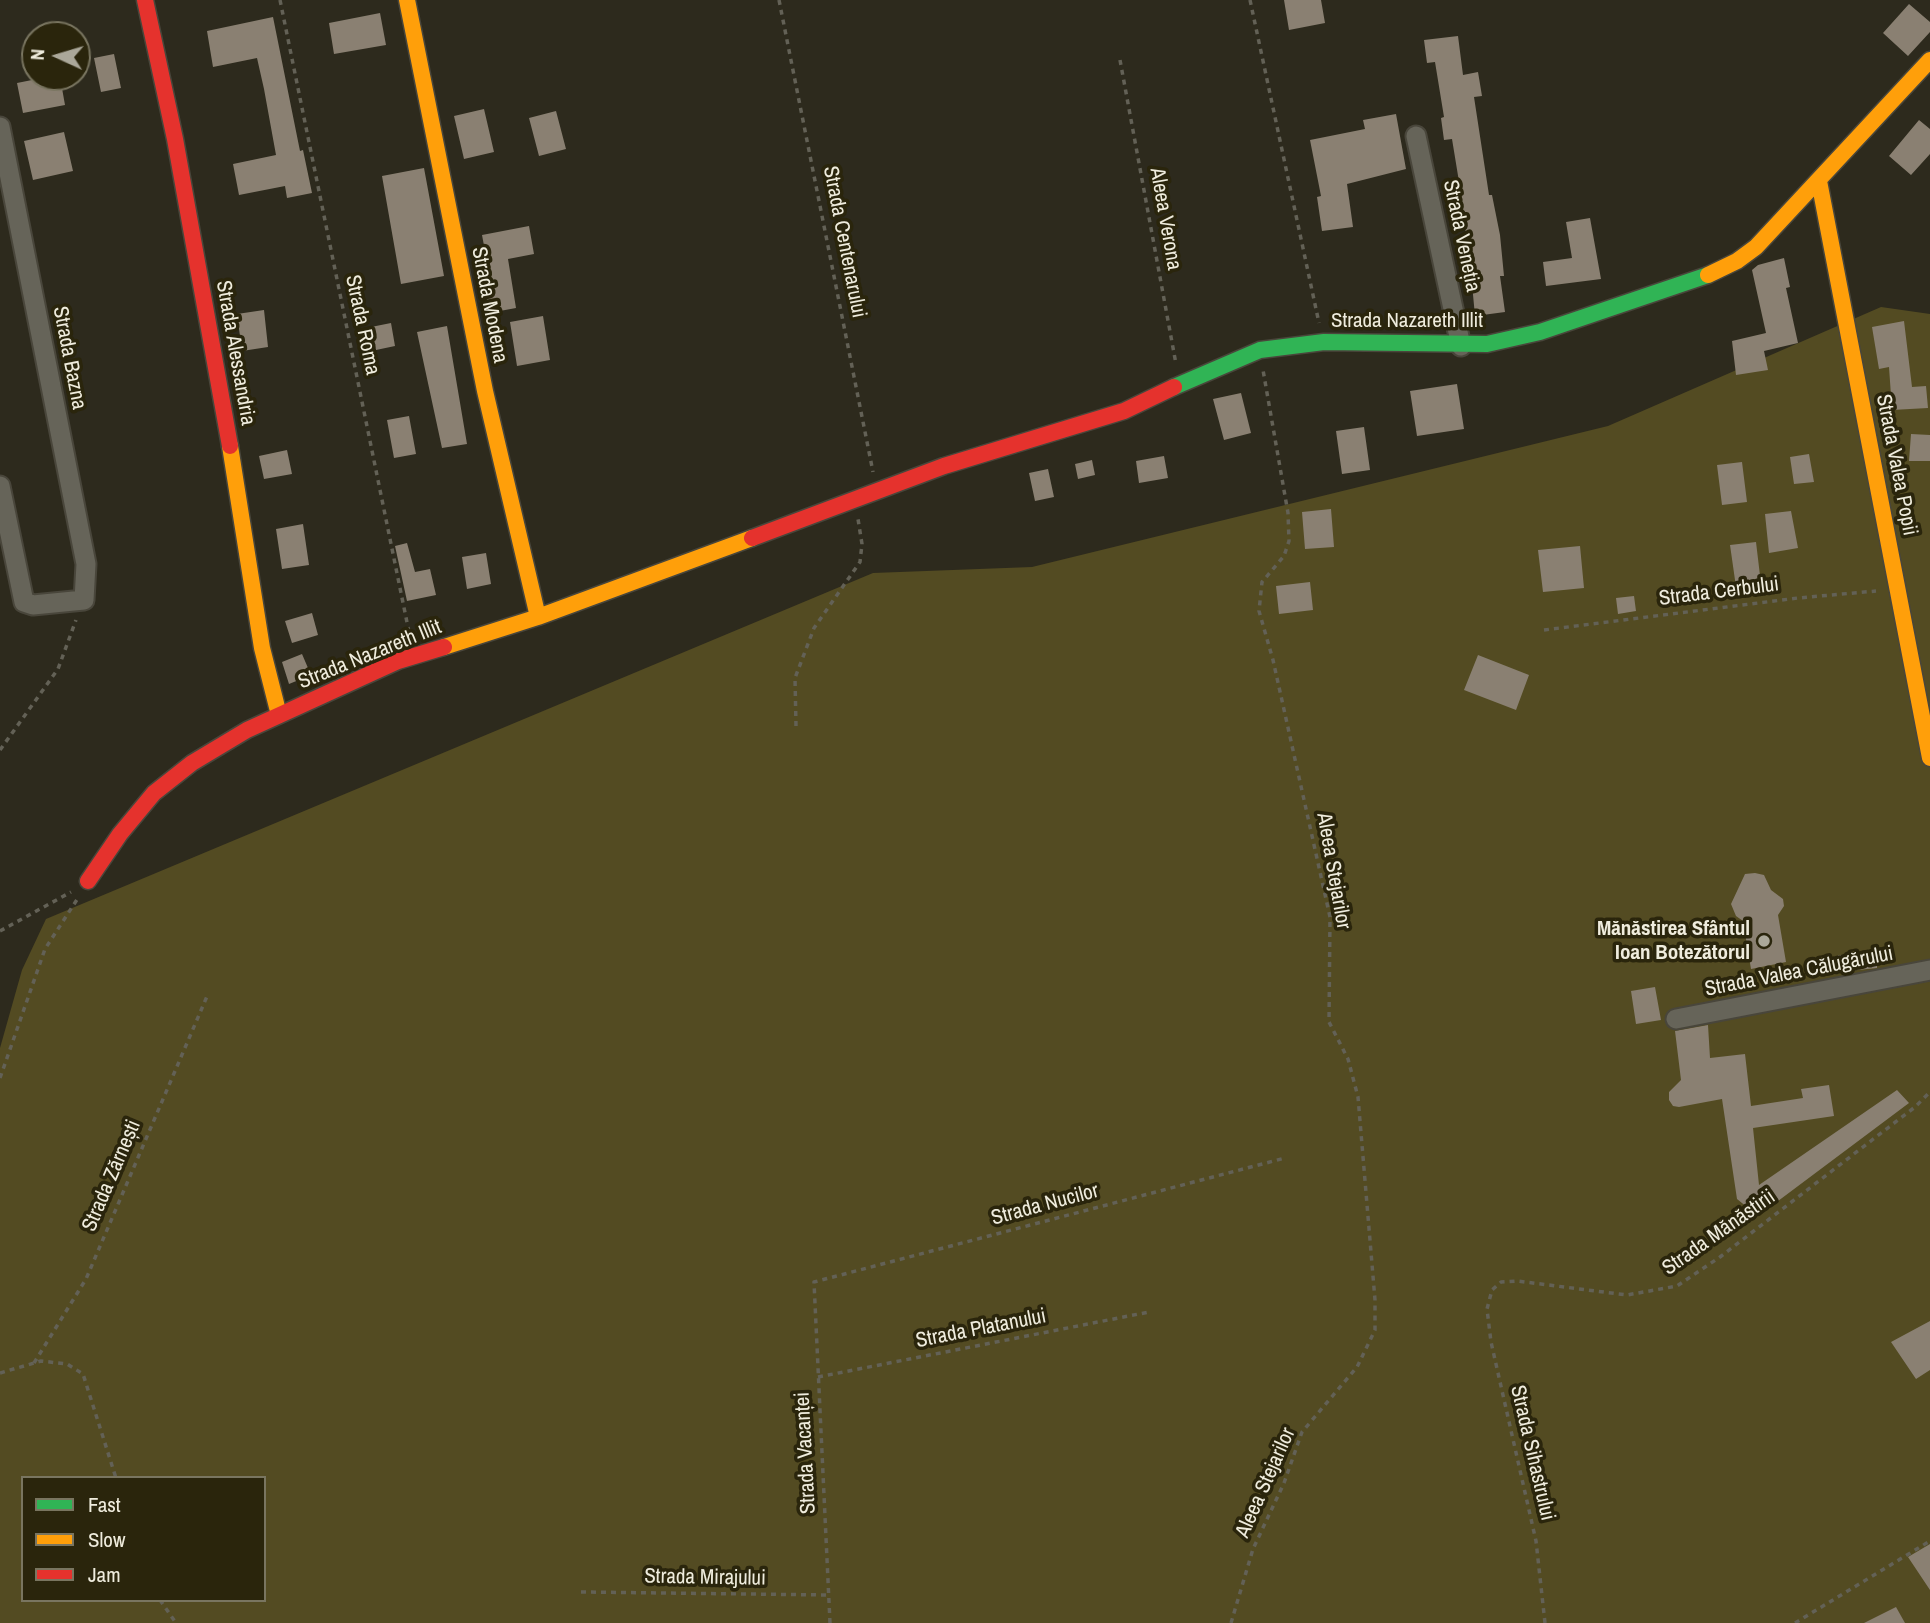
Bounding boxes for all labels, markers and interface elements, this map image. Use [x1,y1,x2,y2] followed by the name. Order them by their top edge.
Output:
[21,21,91,91] north arrow
[24,48,50,61] text: N
[817,164,871,320] street label: Strada Centenarului
[1144,166,1186,272] street label: Aleea Verona
[1437,178,1485,294] street label: Strada Veneția
[465,245,513,365] street label: Strada Modena
[339,273,385,377] street label: Strada Roma
[210,279,260,427] street label: Strada Alessandria
[47,304,91,412] street label: Strada Bazna
[1331,308,1483,334] street label: Strada Nazareth Illit
[1870,392,1922,538] street label: Strada Valea Popii
[1658,572,1780,612] street label: Strada Cerbului
[295,615,445,695] street label: Strada Nazareth Illit
[1310,811,1356,931] street label: Aleea Stejarilor
[1597,916,1750,966] place label: Mănăstirea Sfântul Ioan Botezătorul
[1756,933,1772,949] marker: Mănăstirea Sfântul Ioan Botezătorul
[1703,941,1895,1003] street label: Strada Valea Călugărului
[77,1116,147,1236] street label: Strada Zărnești
[989,1179,1101,1231] street label: Strada Nucilor
[1658,1185,1780,1281] street label: Strada Mănăstirii
[914,1304,1048,1354] street label: Strada Platanului
[1504,1383,1560,1523] street label: Strada Sihastrului
[790,1391,822,1515] street label: Strada Vacanței
[1231,1424,1301,1542] street label: Aleea Stejarilor
[21,1476,266,1602] legend
[88,1490,121,1519] text: Fast
[88,1525,125,1554] text: Slow
[88,1560,121,1589] text: Jam
[644,1564,766,1592] street label: Strada Mirajului

